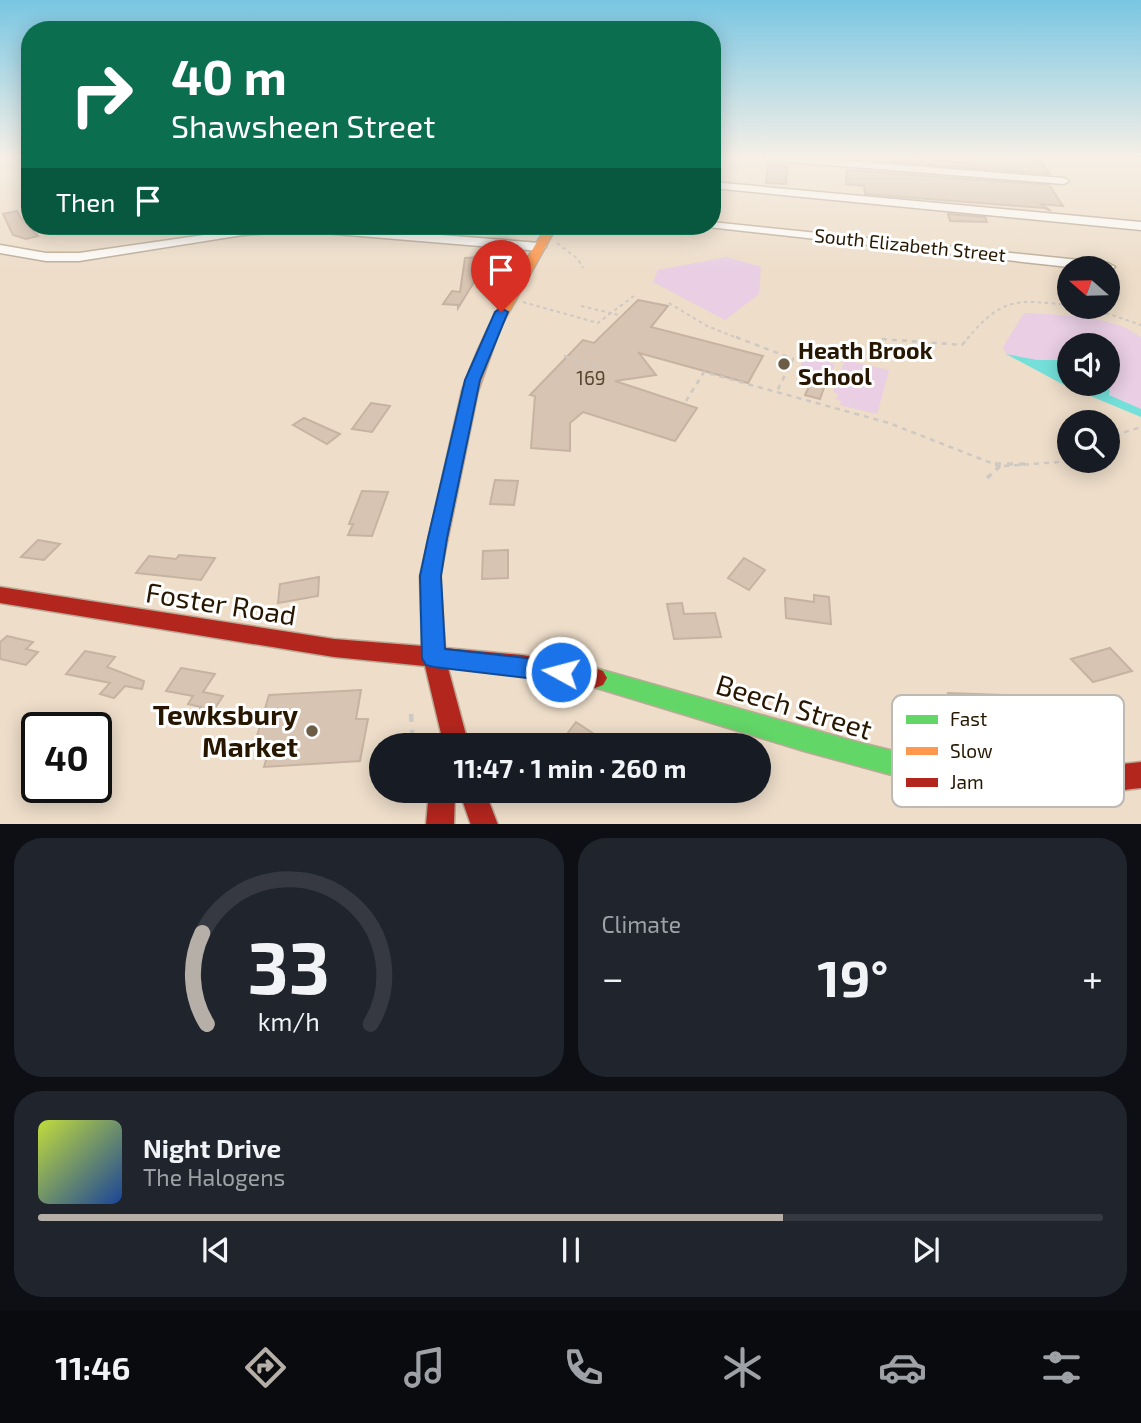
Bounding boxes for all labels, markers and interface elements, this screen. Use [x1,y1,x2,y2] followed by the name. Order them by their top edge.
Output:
[171,46,287,105] text: 40 m
[56,49,147,140] icon: right
[171,106,435,144] text: Shawsheen Street
[129,182,167,220] icon: arrive
[56,186,115,217] text: Then
[813,223,1007,266] street label: South Elizabeth Street
[471,240,531,312] pin
[482,251,520,289] icon: arrive
[1057,256,1120,318] north arrow
[1057,256,1120,473] map controls
[1057,333,1120,396] button: sound
[798,336,933,390] place label: Heath Brook School
[776,356,792,372] marker: Heath Brook School
[576,366,606,389] house number: 169
[1057,410,1120,473] button: search
[144,574,299,632] street label: Foster Road
[524,635,598,709] position arrow
[712,666,876,746] street label: Beech Street
[892,695,1124,807] legend
[153,697,298,763] place label: Tewksbury Market
[950,707,987,730] text: Fast
[21,712,112,803] speed limit sign: 40
[304,723,320,739] marker: Tewksbury Market
[950,739,993,762] text: Slow
[454,752,686,783] text: 11:47 · 1 min · 260 m
[950,770,984,793] text: Jam
[602,910,681,938] text: Climate
[247,921,330,1009] text: 33
[817,945,888,1007] text: 19°
[602,954,624,1000] text: −
[1082,954,1103,1000] text: +
[258,1005,320,1035] text: km/h
[143,1132,281,1163] text: Night Drive
[143,1163,285,1191] text: The Halogens
[197,1231,235,1269] icon: previous
[552,1231,590,1269] icon: pause
[907,1231,945,1269] icon: next
[241,1343,290,1392] icon: directions
[400,1343,449,1392] icon: music
[559,1343,608,1392] icon: phone
[718,1343,767,1392] icon: climate
[878,1343,927,1392] icon: car
[1037,1343,1086,1392] icon: filters
[55,1348,130,1386] text: 11:46

